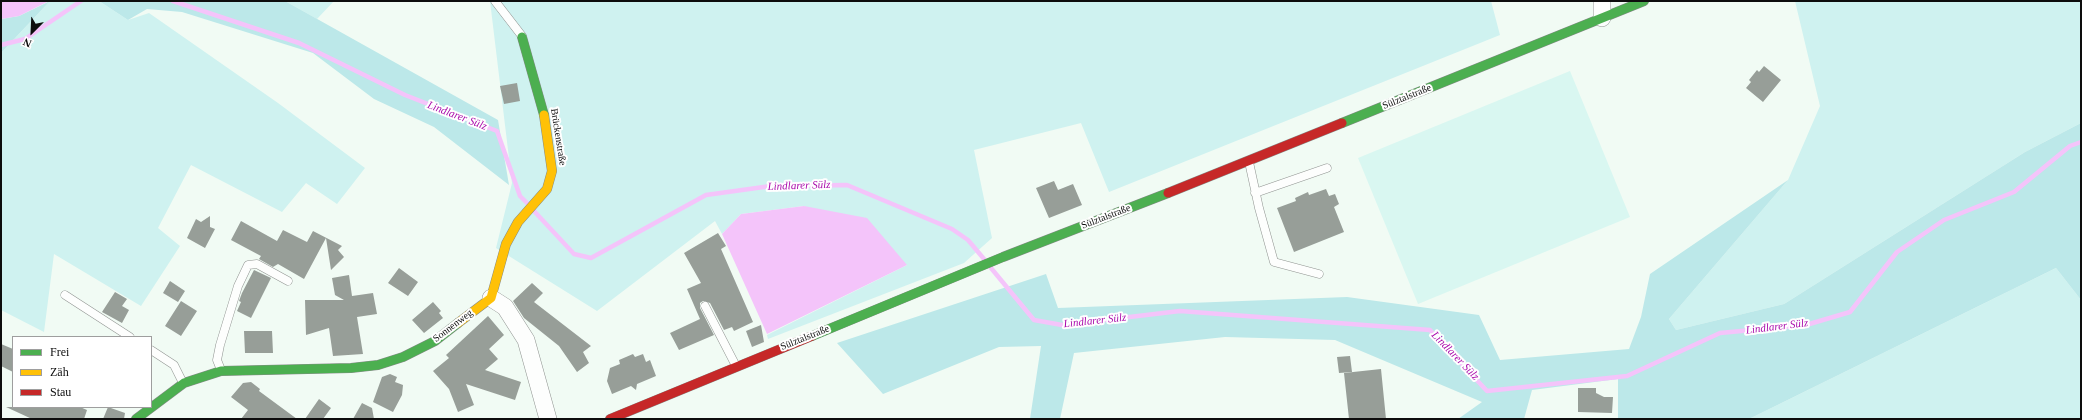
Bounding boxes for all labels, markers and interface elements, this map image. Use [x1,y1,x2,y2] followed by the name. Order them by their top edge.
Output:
[12,12,52,52] north arrow
[21,36,33,50] text: N
[1381,82,1433,112] street label: Sülztalstraße
[425,99,489,133] water label: Lindlarer Sülz
[548,108,568,166] street label: Brückenstraße
[767,178,831,194] water label: Lindlarer Sülz
[1080,202,1132,232] street label: Sülztalstraße
[431,307,475,345] street label: Sonnenweg
[1063,311,1127,331] water label: Lindlarer Sülz
[1745,317,1809,337] water label: Lindlarer Sülz
[779,323,831,353] street label: Sülztalstraße
[1428,329,1482,383] water label: Lindlarer Sülz
[12,336,152,408] legend
[50,345,69,359] text: Frei
[50,365,69,379] text: Zäh
[50,385,71,399] text: Stau

